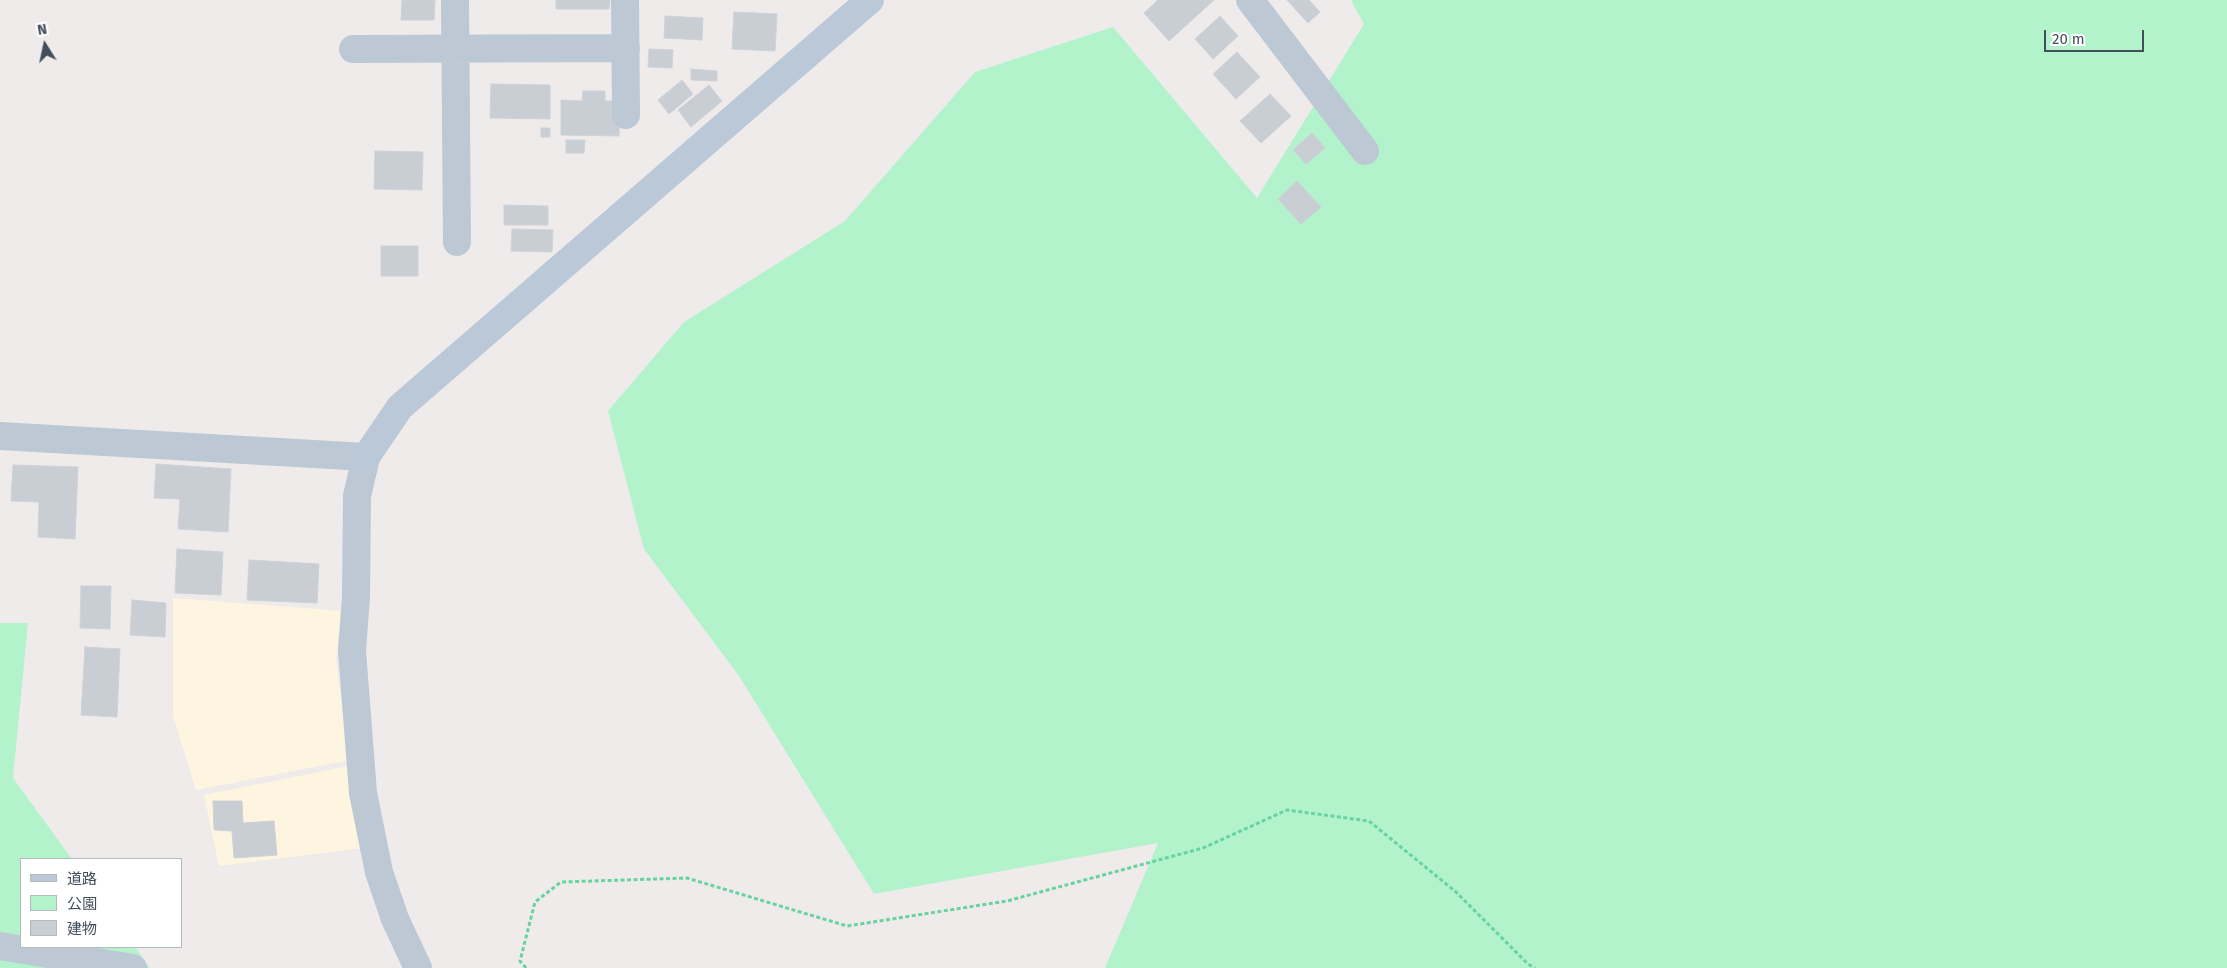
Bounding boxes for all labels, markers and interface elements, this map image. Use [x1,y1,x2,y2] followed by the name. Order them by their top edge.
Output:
[20,20,70,70] north arrow
[2047,20,2147,52] scale bar
[36,21,48,39] text: N
[2052,30,2085,48] text: 20 m
[20,858,182,948] legend
[67,870,97,888] text: 道路
[67,895,97,913] text: 公園
[67,920,97,938] text: 建物

